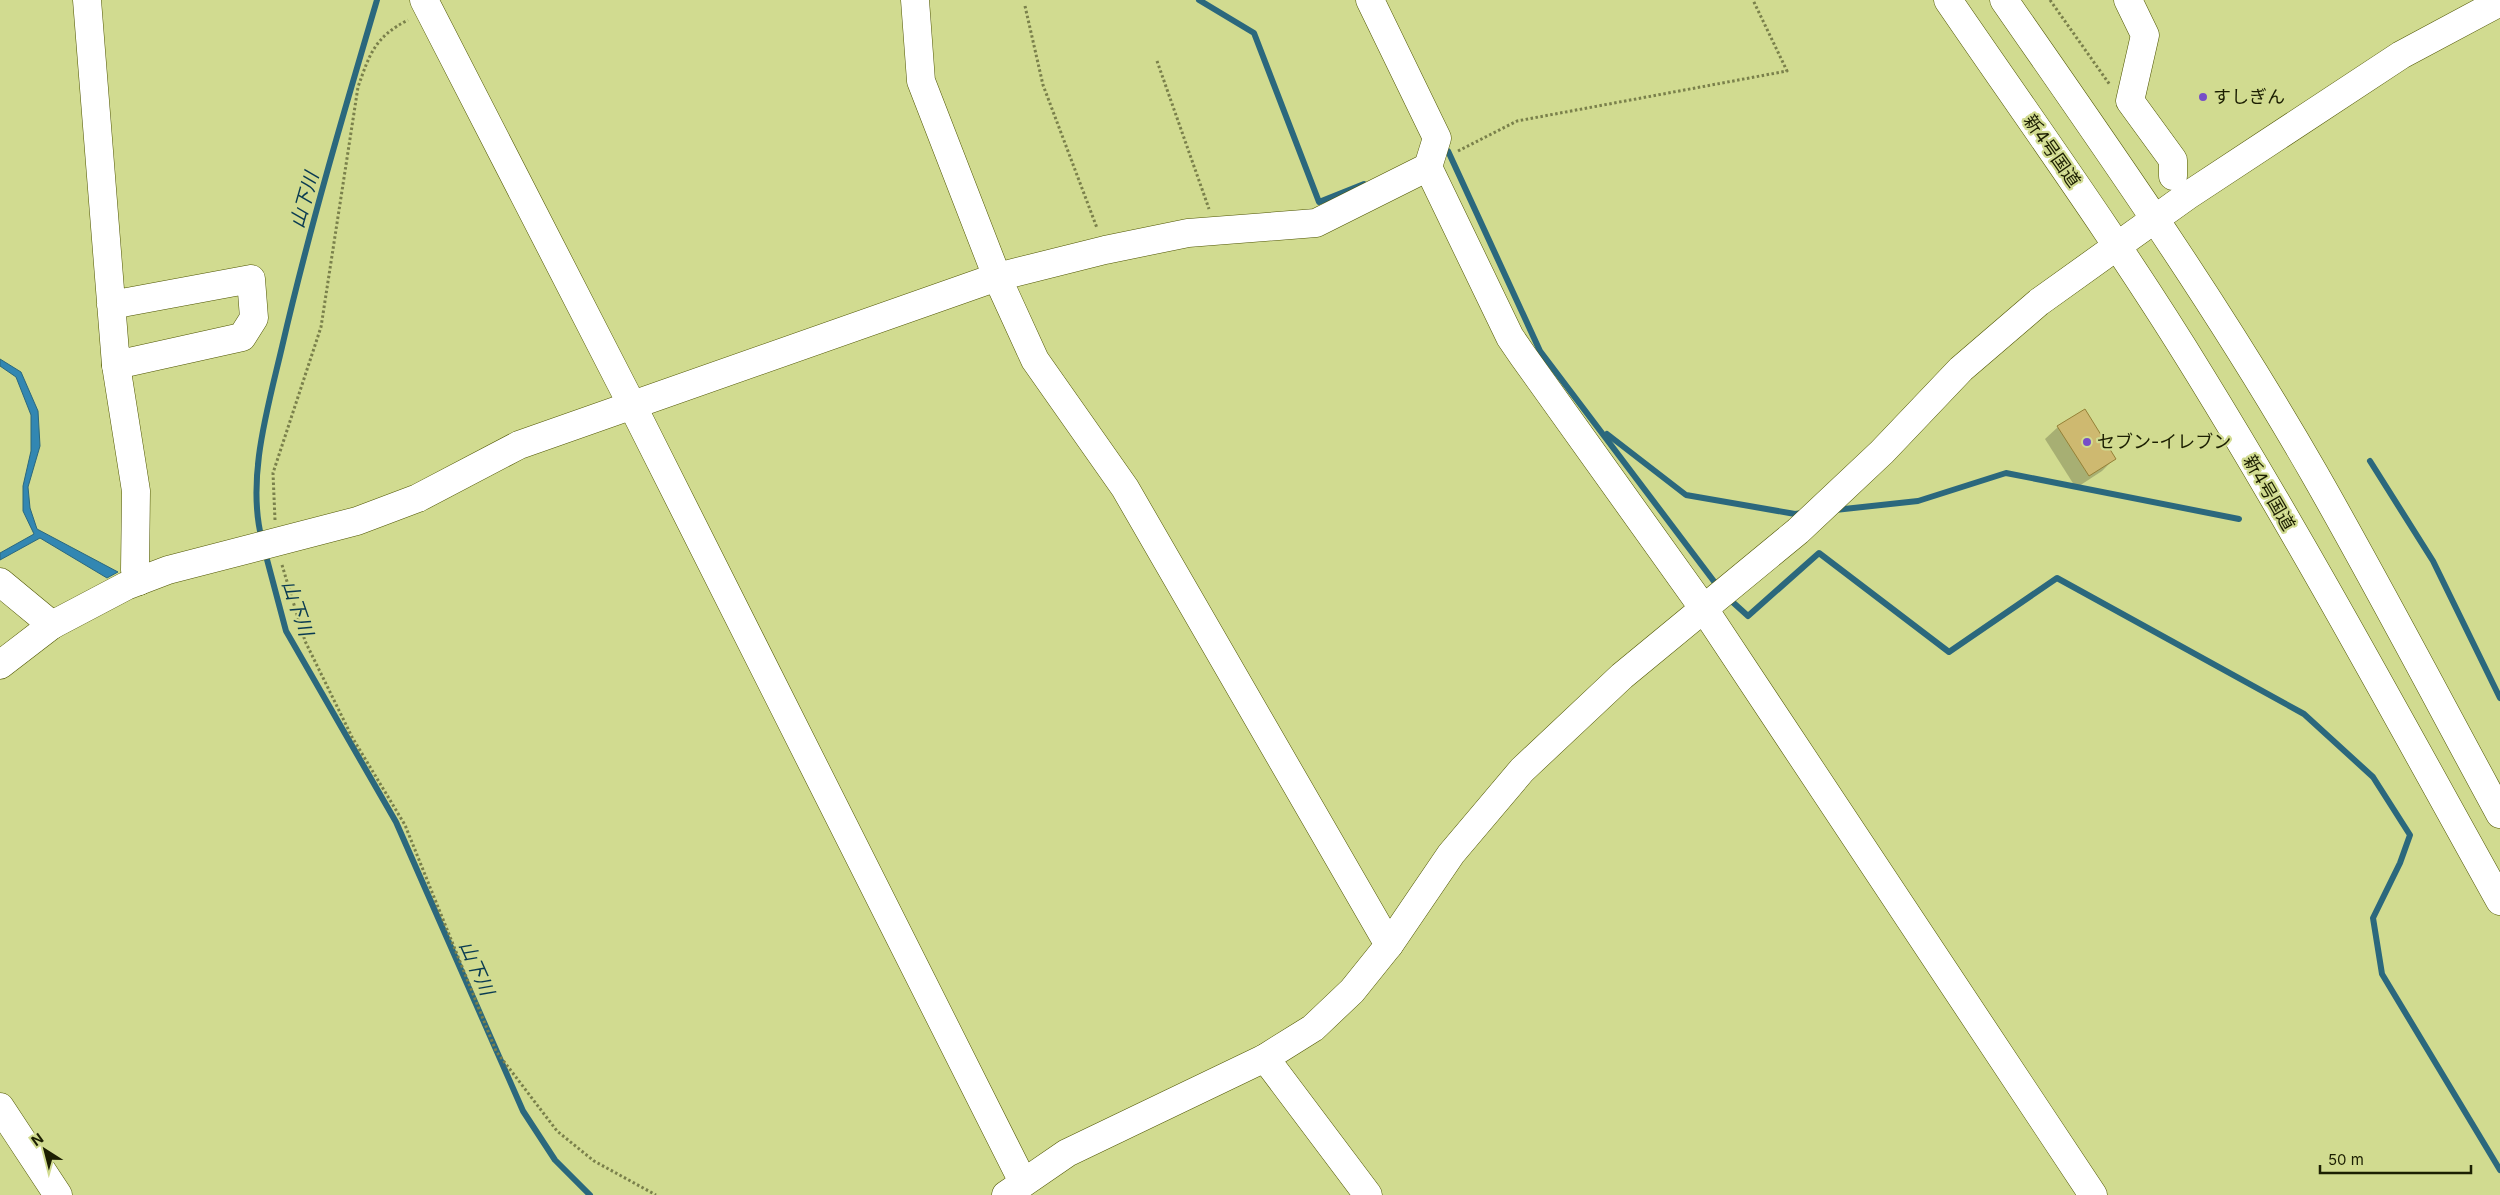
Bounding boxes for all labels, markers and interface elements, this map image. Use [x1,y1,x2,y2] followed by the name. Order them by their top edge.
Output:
[2213,86,2285,107] place label: すしぎん
[2197,91,2209,103] marker: すしぎん
[2020,110,2085,191] street label: 新4号国道
[286,168,324,231] water label: 山下川
[2097,431,2231,452] place label: セブン-イレブン
[2081,436,2093,448] marker: セブン-イレブン
[2239,451,2299,534] street label: 新4号国道
[277,577,318,641] water label: 山下川
[454,937,499,1001] water label: 山下川
[20,1125,70,1175] north arrow
[28,1129,46,1149] text: N
[2320,1142,2471,1174] scale bar
[2328,1150,2364,1169] text: 50 m

